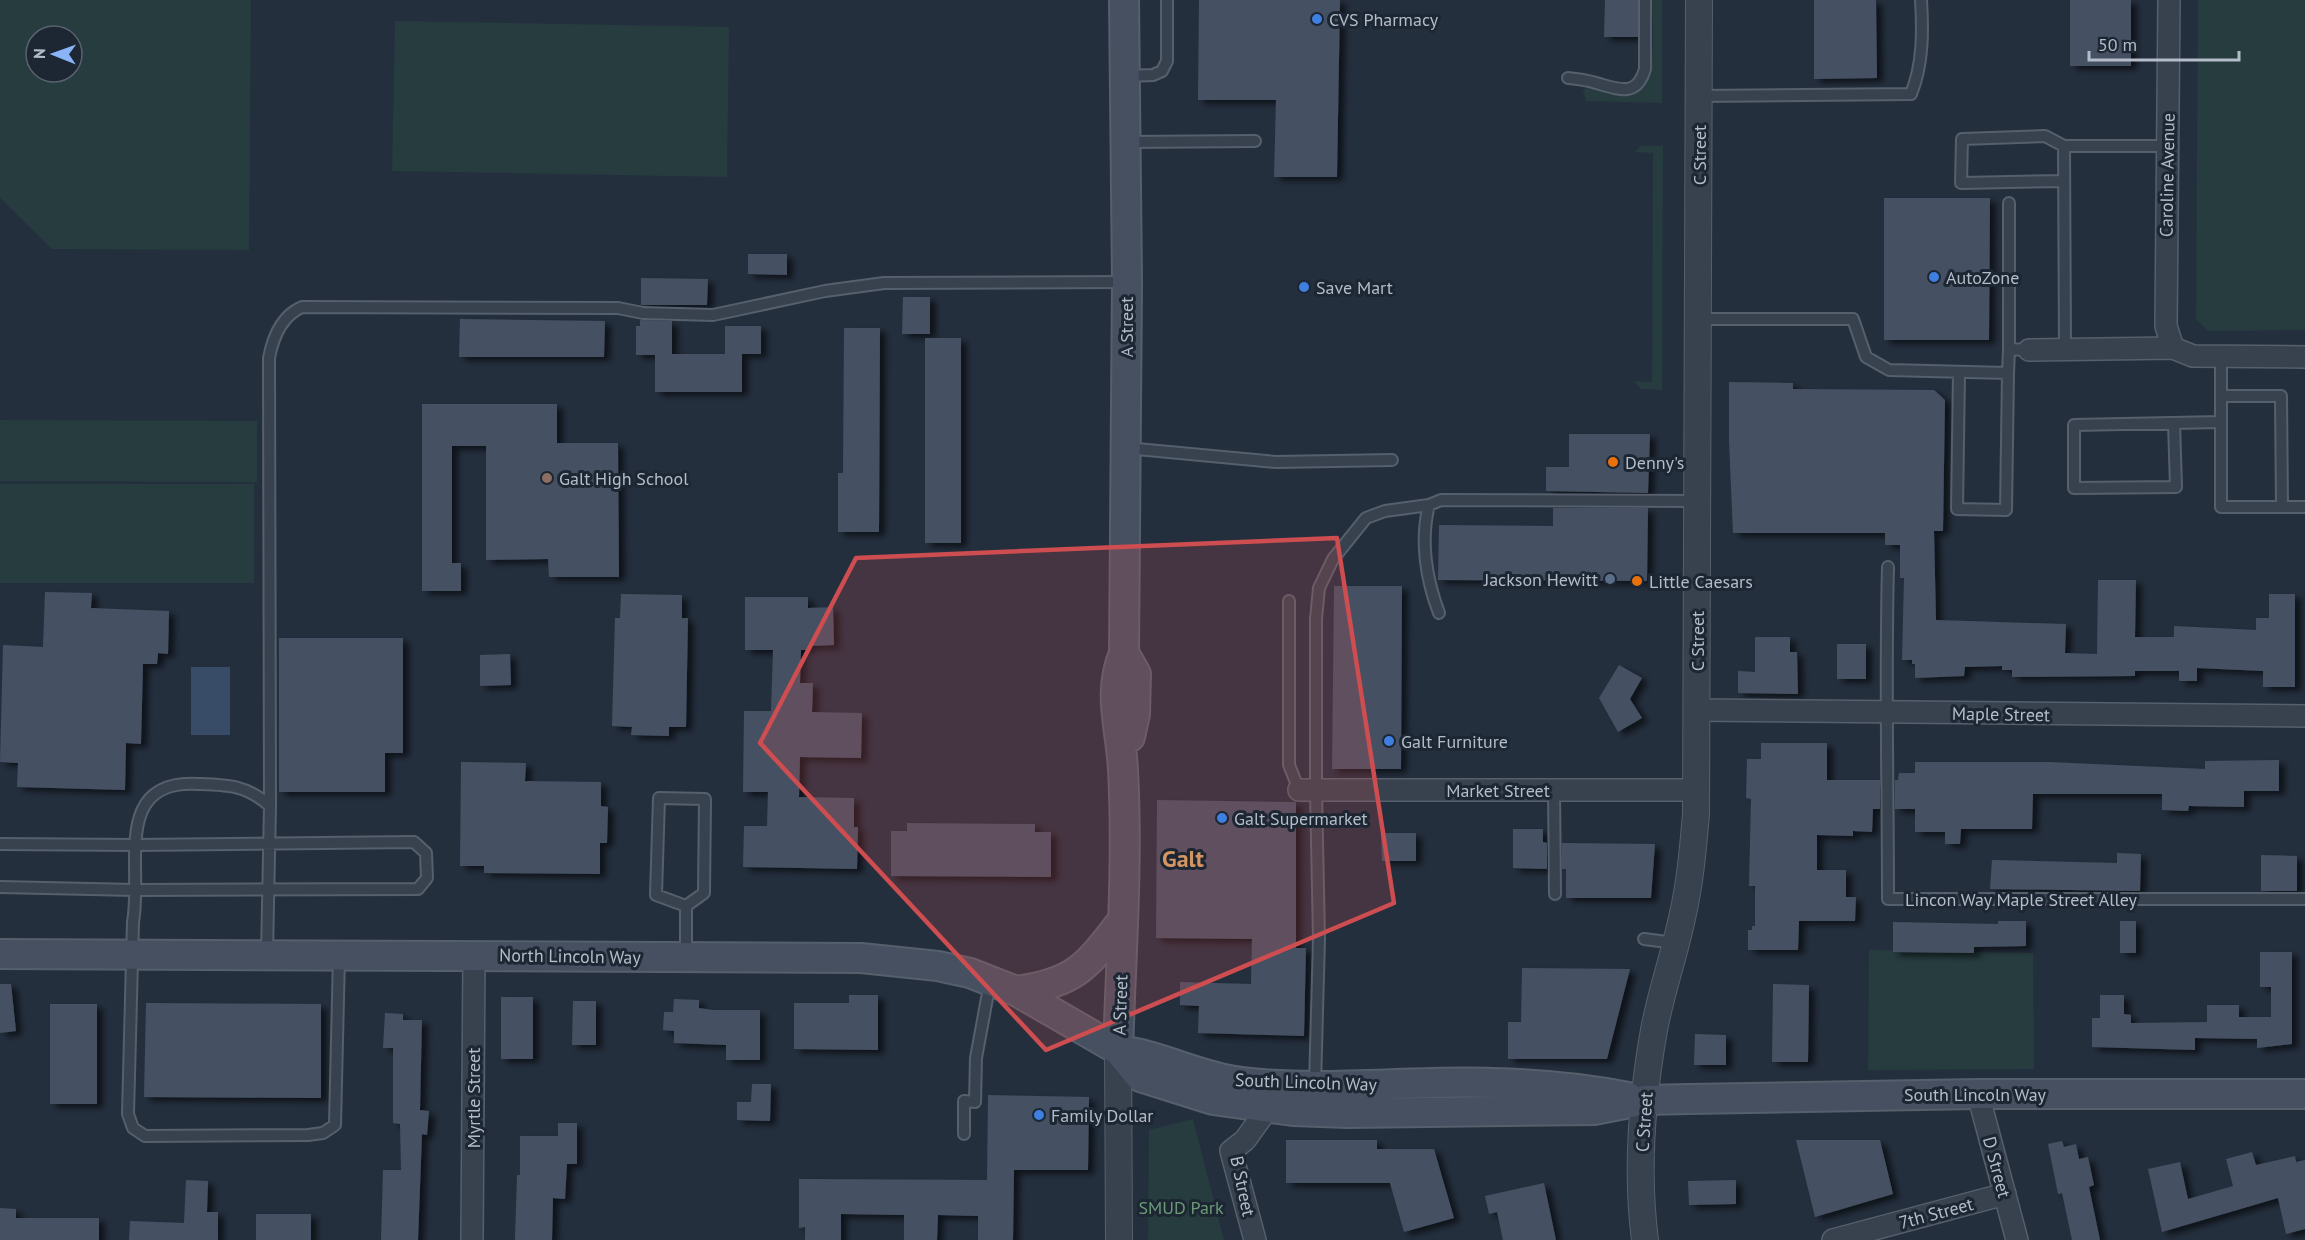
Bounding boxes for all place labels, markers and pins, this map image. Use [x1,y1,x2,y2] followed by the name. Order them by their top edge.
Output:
[1329,8,1439,31] place label: CVS Pharmacy
[1310,12,1324,26] marker: CVS Pharmacy
[1946,266,2019,289] place label: AutoZone
[1927,270,1941,284] marker: AutoZone
[1316,276,1393,299] place label: Save Mart
[1297,280,1311,294] marker: Save Mart
[1625,451,1684,474] place label: Denny's
[1606,455,1620,469] marker: Denny's
[559,467,689,490] place label: Galt High School
[540,471,554,485] marker: Galt High School
[1483,568,1598,591] place label: Jackson Hewitt
[1649,570,1753,593] place label: Little Caesars
[1603,572,1617,586] marker: Jackson Hewitt
[1630,574,1644,588] marker: Little Caesars
[1401,730,1508,753] place label: Galt Furniture
[1382,734,1396,748] marker: Galt Furniture
[1234,807,1368,830] place label: Galt Supermarket
[1215,811,1229,825] marker: Galt Supermarket
[1051,1104,1153,1127] place label: Family Dollar
[1032,1108,1046,1122] marker: Family Dollar

